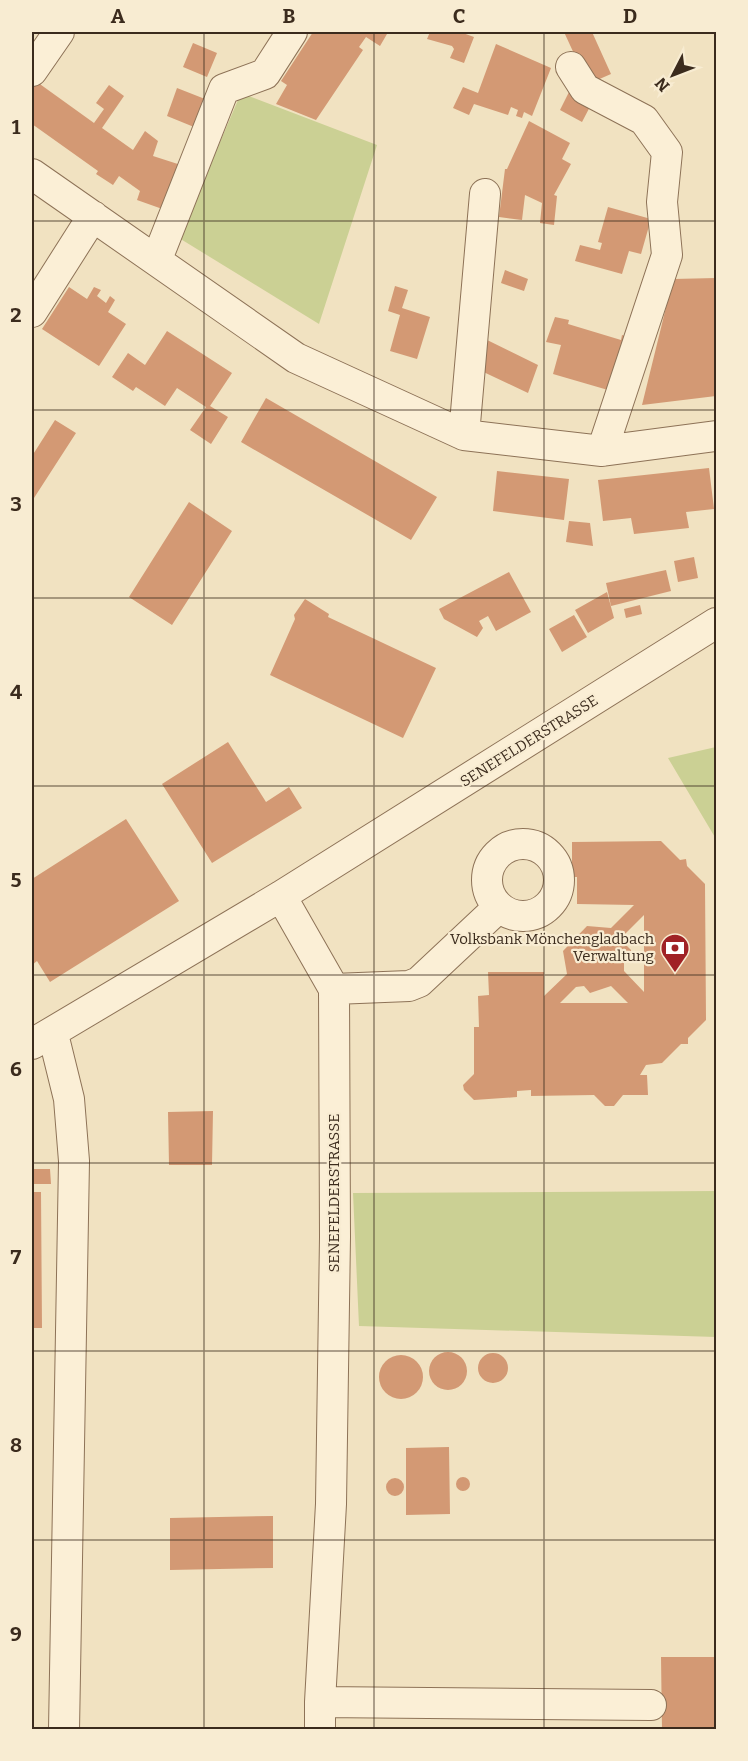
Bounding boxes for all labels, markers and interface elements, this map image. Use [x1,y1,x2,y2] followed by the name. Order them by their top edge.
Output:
[111,4,126,28] text: A
[283,4,296,28] text: B
[453,4,465,28] text: C
[623,4,637,28] text: D
[643,45,703,105] north arrow
[651,74,673,96] text: N
[12,115,21,139] text: 1
[10,303,22,327] text: 2
[10,492,22,516] text: 3
[10,680,22,704] text: 4
[457,691,601,791] street label: SENEFELDERSTRASSE
[11,868,22,892] text: 5
[450,930,655,965] place label: Volksbank Mönchengladbach Verwaltung
[659,932,691,974] bank icon: Volksbank Mönchengladbach Verwaltung
[10,1057,22,1081] text: 6
[325,1114,343,1272] street label: SENEFELDERSTRASSE
[11,1245,22,1269] text: 7
[10,1433,22,1457] text: 8
[10,1622,22,1646] text: 9

